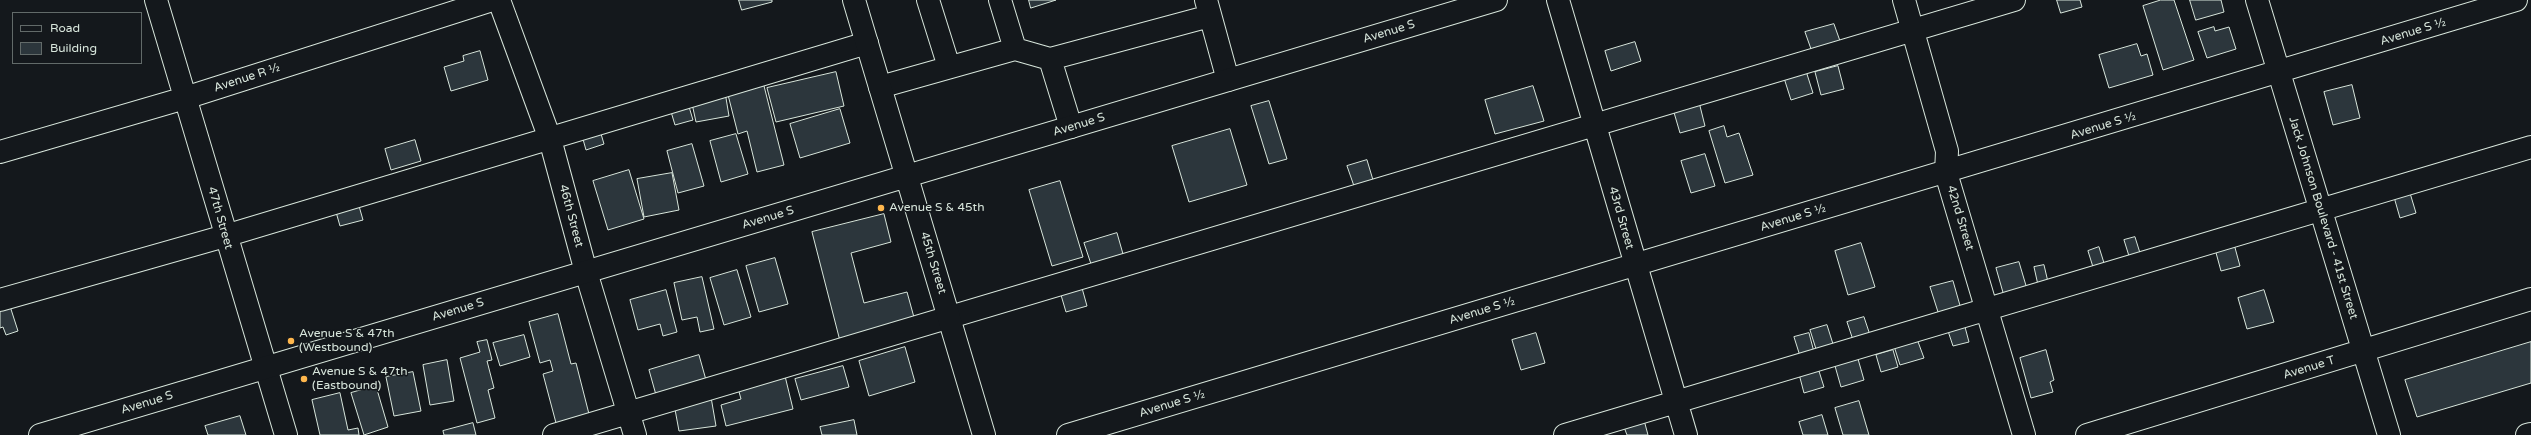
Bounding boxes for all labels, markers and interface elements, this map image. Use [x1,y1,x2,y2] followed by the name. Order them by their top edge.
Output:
[12,12,142,64] legend
[2378,15,2448,49] street label: Avenue S ½
[1361,17,1417,47] street label: Avenue S
[50,21,80,35] text: Road
[50,41,97,55] text: Building
[212,61,282,95] street label: Avenue R ½
[2068,109,2138,143] street label: Avenue S ½
[1051,110,1107,140] street label: Avenue S
[2285,115,2361,321] street label: Jack Johnson Boulevard - 41st Street
[556,183,586,249] street label: 46th Street
[1943,184,1977,252] street label: 42nd Street
[204,185,236,251] street label: 47th Street
[1605,185,1637,251] street label: 43rd Street
[889,201,984,215] place label: Avenue S & 45th
[1758,201,1828,235] street label: Avenue S ½
[740,203,796,233] street label: Avenue S
[876,203,886,213] marker: Avenue S & 45th
[917,230,949,296] street label: 45th Street
[1447,294,1517,328] street label: Avenue S ½
[430,295,486,325] street label: Avenue S
[299,327,394,355] place label: Avenue S & 47th (Westbound)
[286,336,296,346] marker: Avenue S & 47th (Westbound)
[2281,353,2337,383] street label: Avenue T
[312,365,407,393] place label: Avenue S & 47th (Eastbound)
[299,374,309,384] marker: Avenue S & 47th (Eastbound)
[1137,387,1207,421] street label: Avenue S ½
[119,388,175,418] street label: Avenue S

